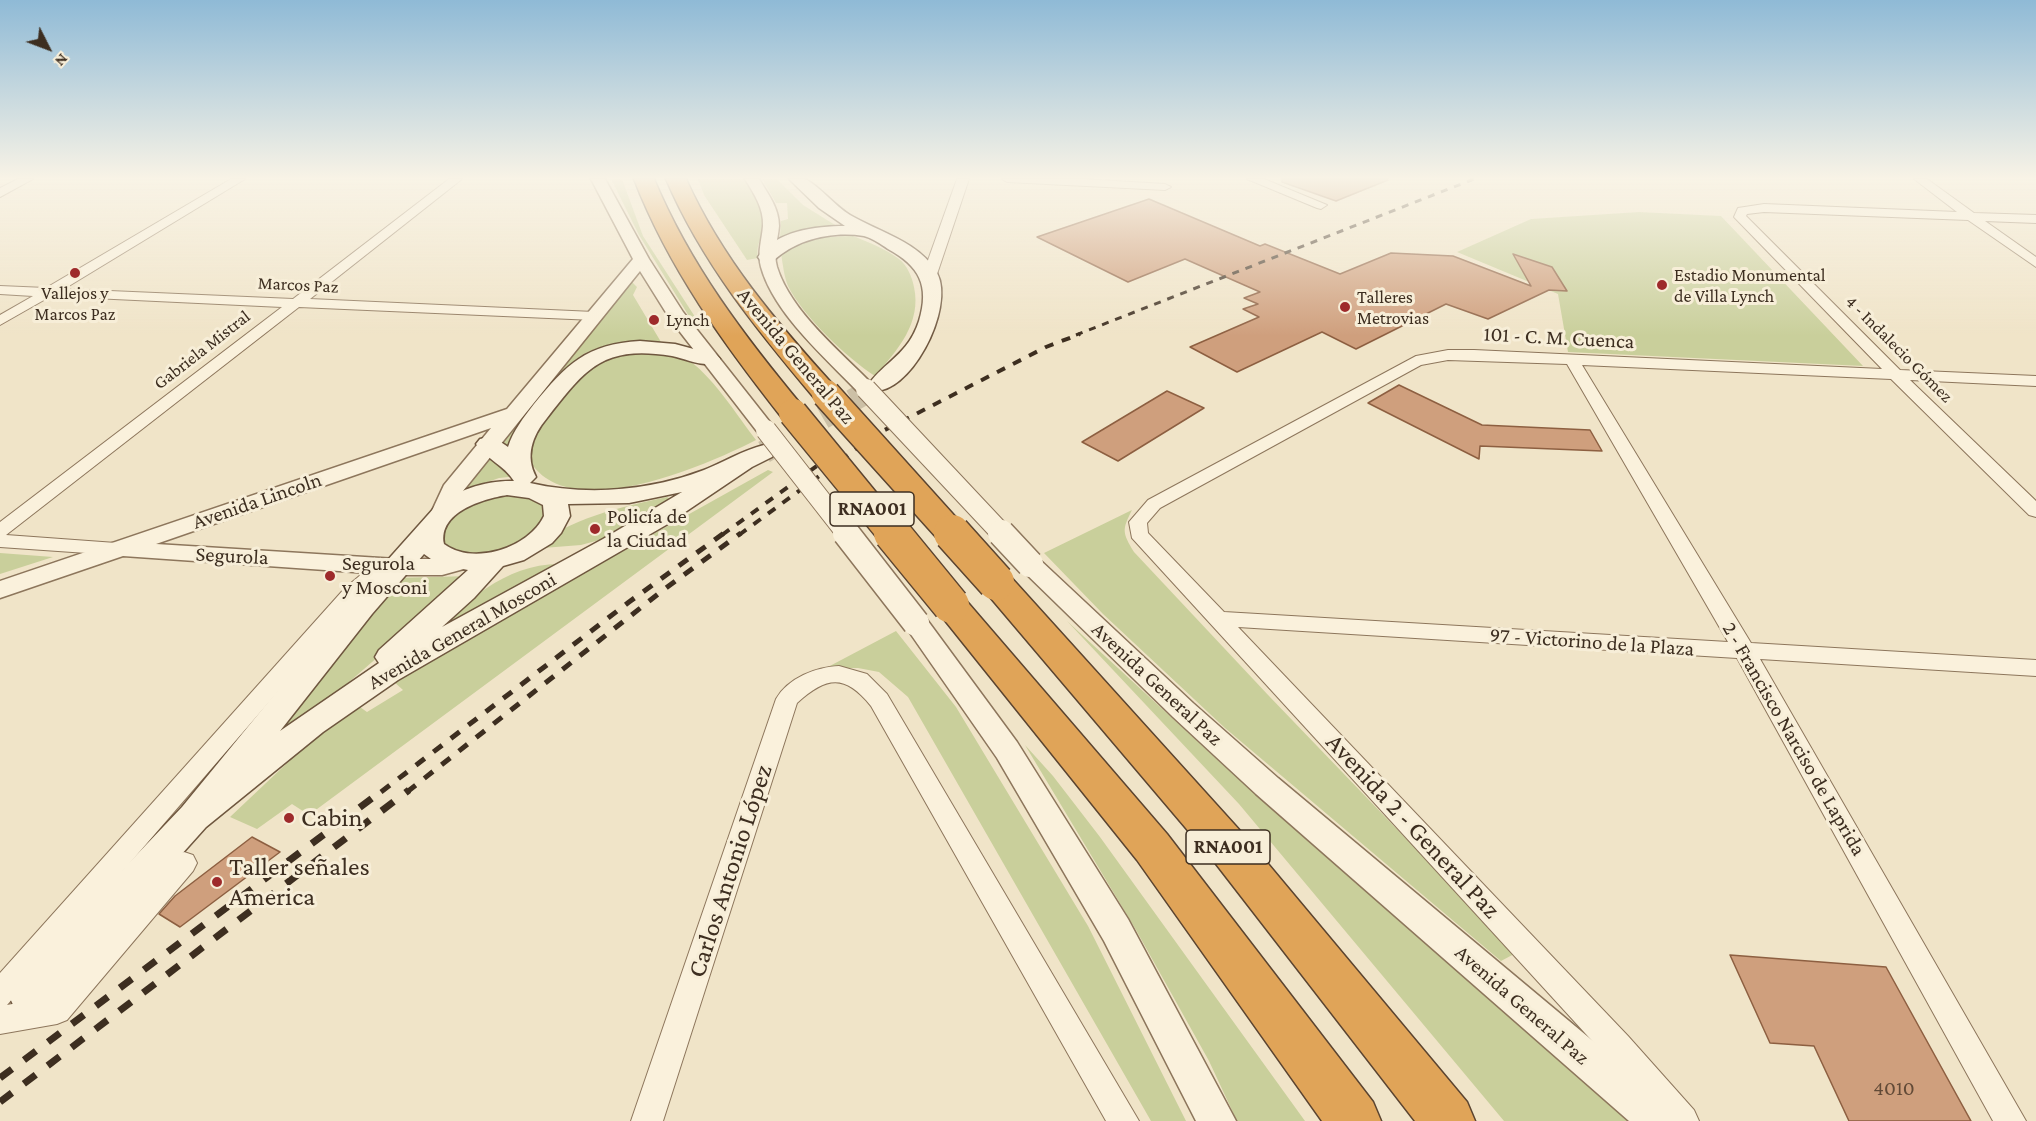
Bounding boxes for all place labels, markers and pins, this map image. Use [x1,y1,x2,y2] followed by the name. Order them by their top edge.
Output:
[1674,264,1826,306] place label: Estadio Monumental de Villa Lynch
[68,266,82,280] marker: Vallejos y Marcos Paz
[1655,278,1669,292] marker: Estadio Monumental de Villa Lynch
[35,282,115,324] place label: Vallejos y Marcos Paz
[1357,286,1429,328] place label: Talleres Metrovias
[1338,300,1352,314] marker: Talleres Metrovias
[666,309,710,331] place label: Lynch
[647,313,661,327] marker: Lynch
[607,504,687,554] place label: Policía de la Ciudad
[588,522,602,536] marker: Policía de la Ciudad
[342,551,428,601] place label: Segurola y Mosconi
[323,569,337,583] marker: Segurola y Mosconi
[301,802,362,834] place label: Cabin
[282,811,296,825] marker: Cabin
[229,851,370,912] place label: Taller señales America
[210,875,224,889] marker: Taller señales America

